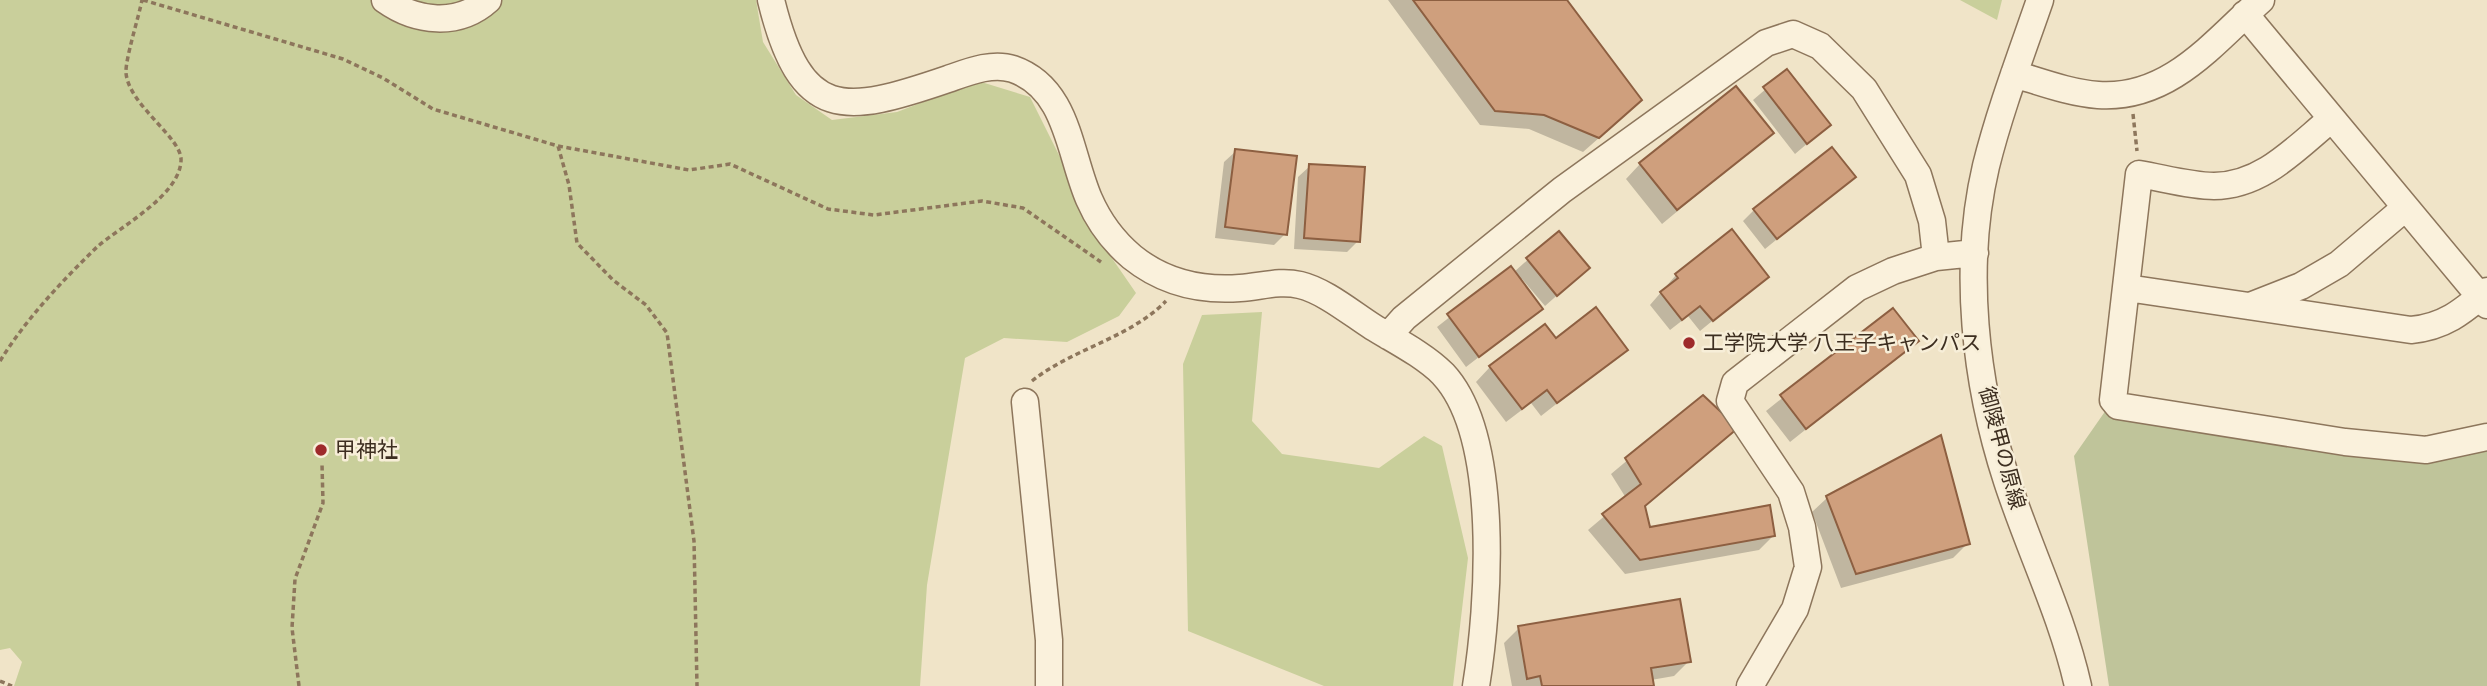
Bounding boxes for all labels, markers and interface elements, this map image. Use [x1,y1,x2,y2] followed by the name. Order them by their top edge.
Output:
[1703,327,1981,355] place label: 工学院大学 八王子キャンパス
[1681,335,1697,351] marker: 工学院大学 八王子キャンパス
[1974,383,2034,512] street label: 御陵甲の原線
[335,434,398,462] place label: 甲神社
[313,442,329,458] marker: 甲神社

